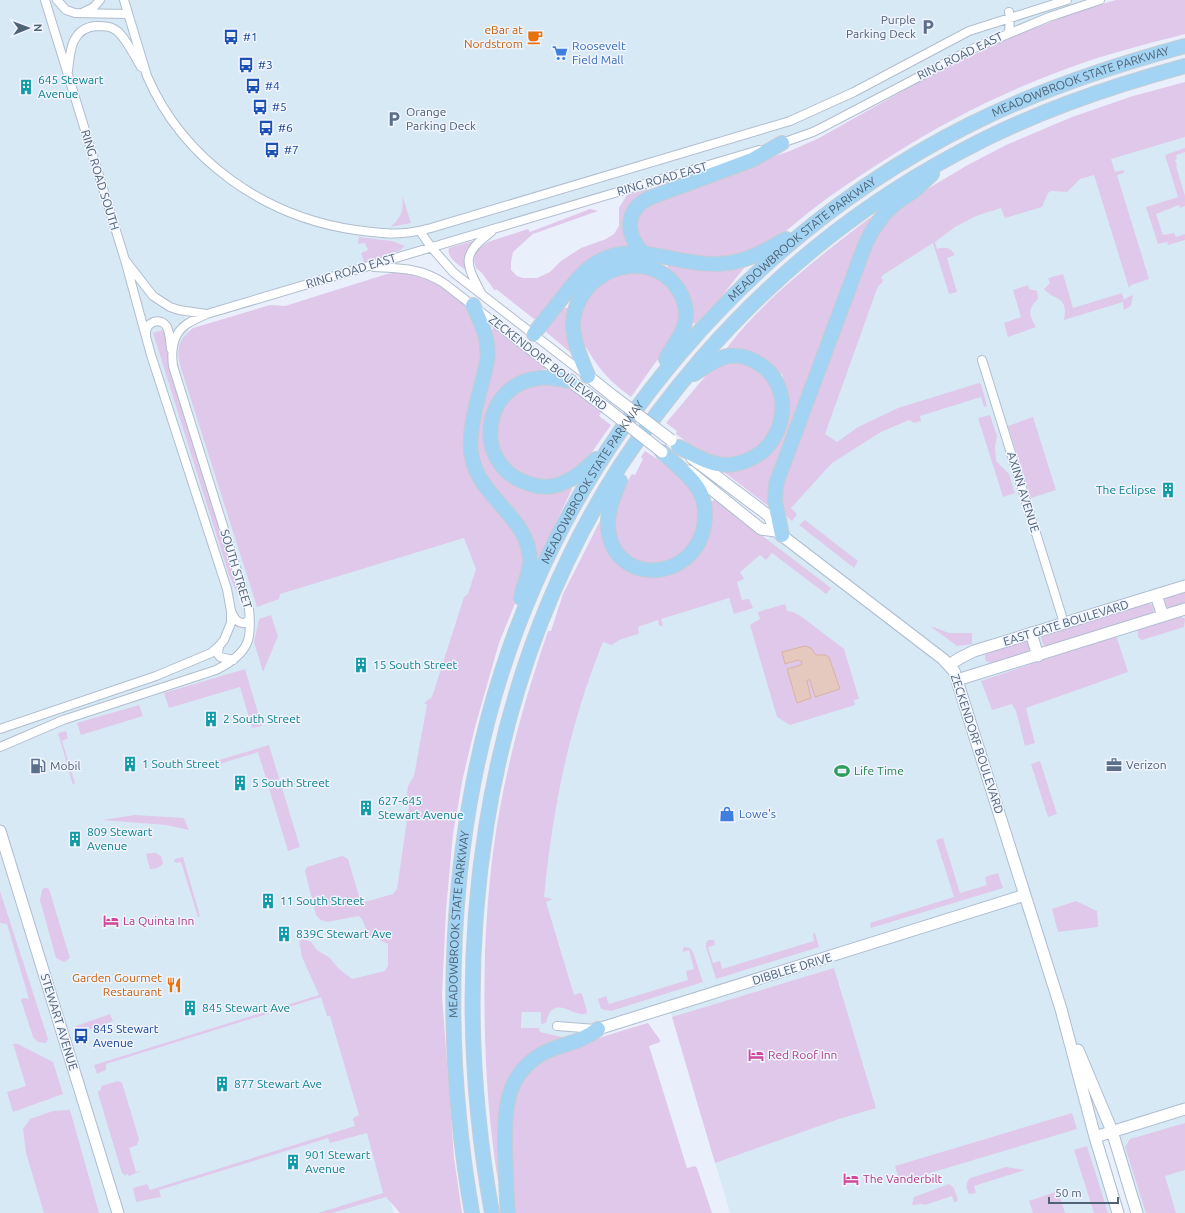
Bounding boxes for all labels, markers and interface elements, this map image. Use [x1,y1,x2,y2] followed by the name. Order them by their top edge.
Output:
[8,8,48,48] north arrow
[846,13,916,40] place label: Purple Parking Deck
[919,18,937,36] parking icon: Purple Parking Deck
[464,23,523,50] place label: eBar at Nordstrom
[32,24,44,32] text: N
[222,28,240,46] bus stop icon: #1
[526,28,544,46] cafe icon: eBar at Nordstrom
[915,29,1005,82] street label: RING ROAD EAST
[243,30,258,43] place label: #1
[572,39,626,66] place label: Roosevelt Field Mall
[551,44,569,62] supermarket icon: Roosevelt Field Mall
[990,44,1171,119] street label: MEADOWBROOK STATE PARKWAY
[237,56,255,74] bus stop icon: #3
[258,58,273,71] place label: #3
[38,73,104,100] place label: 645 Stewart Avenue
[244,77,262,95] bus stop icon: #4
[17,78,35,96] building icon: 645 Stewart Avenue
[265,79,280,92] place label: #4
[251,98,269,116] bus stop icon: #5
[272,100,287,113] place label: #5
[406,105,476,132] place label: Orange Parking Deck
[385,110,403,128] parking icon: Orange Parking Deck
[257,119,275,137] bus stop icon: #6
[278,121,293,134] place label: #6
[79,128,122,232] street label: RING ROAD SOUTH
[263,141,281,159] bus stop icon: #7
[284,143,299,156] place label: #7
[615,159,709,198] street label: RING ROAD EAST
[725,174,878,303] street label: MEADOWBROOK STATE PARKWAY
[304,251,398,290] street label: RING ROAD EAST
[487,312,610,413] street label: ZECKENDORF BOULEVARD
[538,398,646,566] street label: MEADOWBROOK STATE PARKWAY
[1005,450,1042,534] street label: AXINN AVENUE
[1159,481,1177,499] building icon: The Eclipse
[1096,483,1156,496] place label: The Eclipse
[218,528,255,610] street label: SOUTH STREET
[1002,597,1130,648] street label: EAST GATE BOULEVARD
[352,656,370,674] building icon: 15 South Street
[373,658,458,671] place label: 15 South Street
[949,672,1006,815] street label: ZECKENDORF BOULEVARD
[202,710,220,728] building icon: 2 South Street
[223,712,301,725] place label: 2 South Street
[121,755,139,773] building icon: 1 South Street
[1105,756,1123,774] office icon: Verizon
[29,757,47,775] fuel station icon: Mobil
[142,757,220,770] place label: 1 South Street
[1126,758,1167,771] place label: Verizon
[50,759,81,772] place label: Mobil
[833,762,851,780] sports icon: Life Time
[854,764,904,777] place label: Life Time
[231,774,249,792] building icon: 5 South Street
[252,776,330,789] place label: 5 South Street
[378,794,464,821] place label: 627-645 Stewart Avenue
[357,799,375,817] building icon: 627-645 Stewart Avenue
[718,805,736,823] shop icon: Lowe's
[739,807,776,820] place label: Lowe's
[87,825,153,852] place label: 809 Stewart Avenue
[66,830,84,848] building icon: 809 Stewart Avenue
[446,830,471,1018] street label: MEADOWBROOK STATE PARKWAY
[259,892,277,910] building icon: 11 South Street
[280,894,365,907] place label: 11 South Street
[102,912,120,930] hotel icon: La Quinta Inn
[123,914,194,927] place label: La Quinta Inn
[275,925,293,943] building icon: 839C Stewart Ave
[296,927,392,940] place label: 839C Stewart Ave
[751,950,833,987] street label: DIBBLEE DRIVE
[72,971,162,998] place label: Garden Gourmet Restaurant
[39,972,80,1072] street label: STEWART AVENUE
[165,976,183,994] restaurant icon: Garden Gourmet Restaurant
[181,999,199,1017] building icon: 845 Stewart Ave
[202,1001,290,1014] place label: 845 Stewart Ave
[93,1022,159,1049] place label: 845 Stewart Avenue
[72,1027,90,1045] bus stop icon: 845 Stewart Avenue
[747,1046,765,1064] hotel icon: Red Roof Inn
[768,1048,837,1061] place label: Red Roof Inn
[213,1075,231,1093] building icon: 877 Stewart Ave
[234,1077,322,1090] place label: 877 Stewart Ave
[305,1148,371,1175] place label: 901 Stewart Avenue
[284,1153,302,1171] building icon: 901 Stewart Avenue
[842,1170,860,1188] hotel icon: The Vanderbilt
[863,1172,943,1185] place label: The Vanderbilt
[1049,1179,1118,1205] scale bar
[1055,1186,1082,1199] text: 50 m

